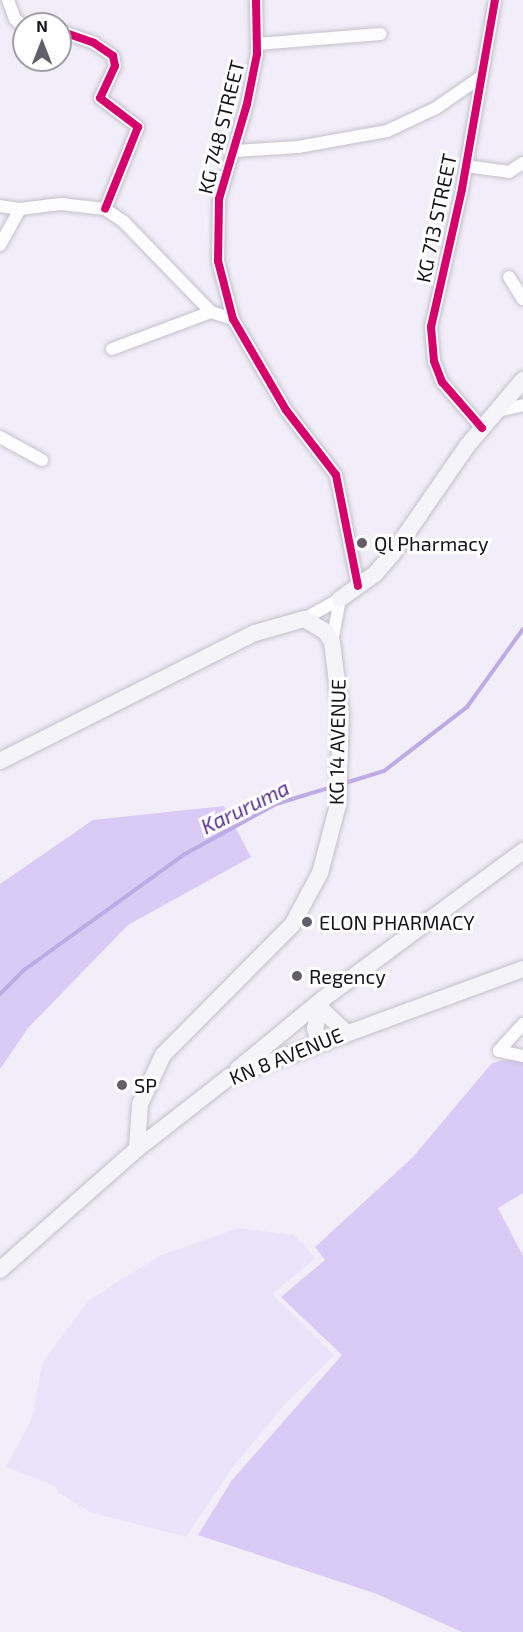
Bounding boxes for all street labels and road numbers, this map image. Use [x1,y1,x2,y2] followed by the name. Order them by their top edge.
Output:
[193,58,249,196] street label: KG 748 STREET
[411,151,461,285] street label: KG 713 STREET
[324,678,350,806] street label: KG 14 AVENUE
[226,1022,346,1090] street label: KN 8 AVENUE

